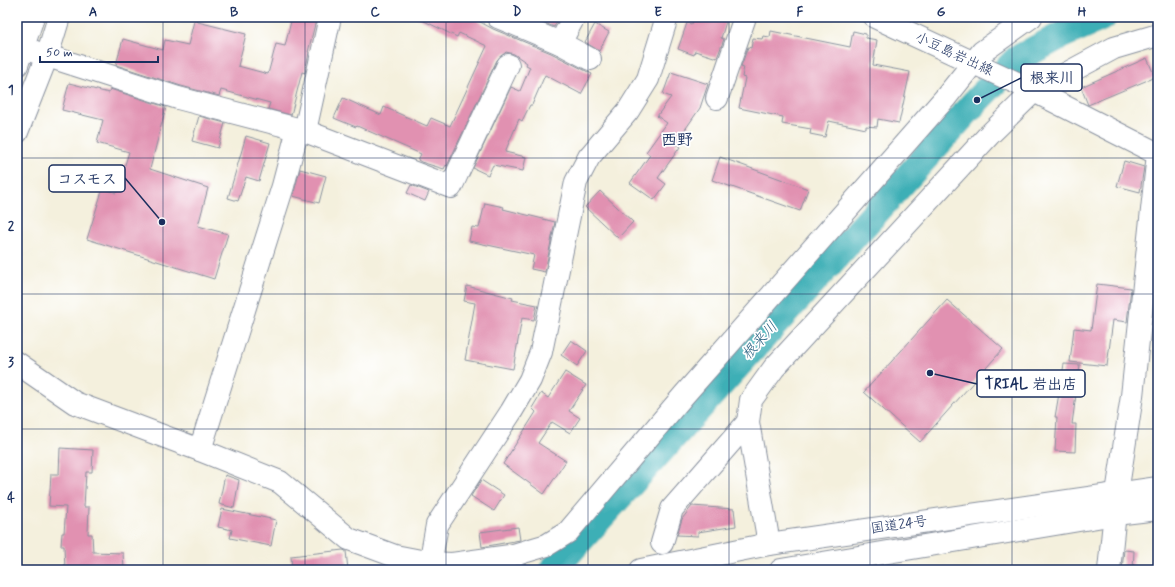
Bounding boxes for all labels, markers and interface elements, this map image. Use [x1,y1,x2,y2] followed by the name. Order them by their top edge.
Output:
[89,4,97,21] text: A
[230,4,239,21] text: B
[370,4,380,21] text: C
[513,4,522,21] text: D
[654,4,662,21] text: E
[797,4,804,21] text: F
[937,4,946,21] text: G
[1078,4,1087,21] text: H
[912,28,996,80] street label: 小豆島岩出線
[40,38,158,64] scale bar
[46,45,73,61] text: 50 m
[1021,64,1082,91] callout: 根来川
[1029,69,1075,89] text: 根来川
[8,82,14,99] text: 1
[661,130,693,151] district label: 西野
[49,165,125,192] callout: コスモス
[57,170,117,190] text: コスモス
[8,218,15,235] text: 2
[738,318,782,364] water label: 根来川
[8,354,14,371] text: 3
[977,370,1085,397] callout: TRIAL 岩出店
[985,375,1077,395] text: TRIAL 岩出店
[7,490,15,507] text: 4
[869,512,929,538] street label: 国道24号

